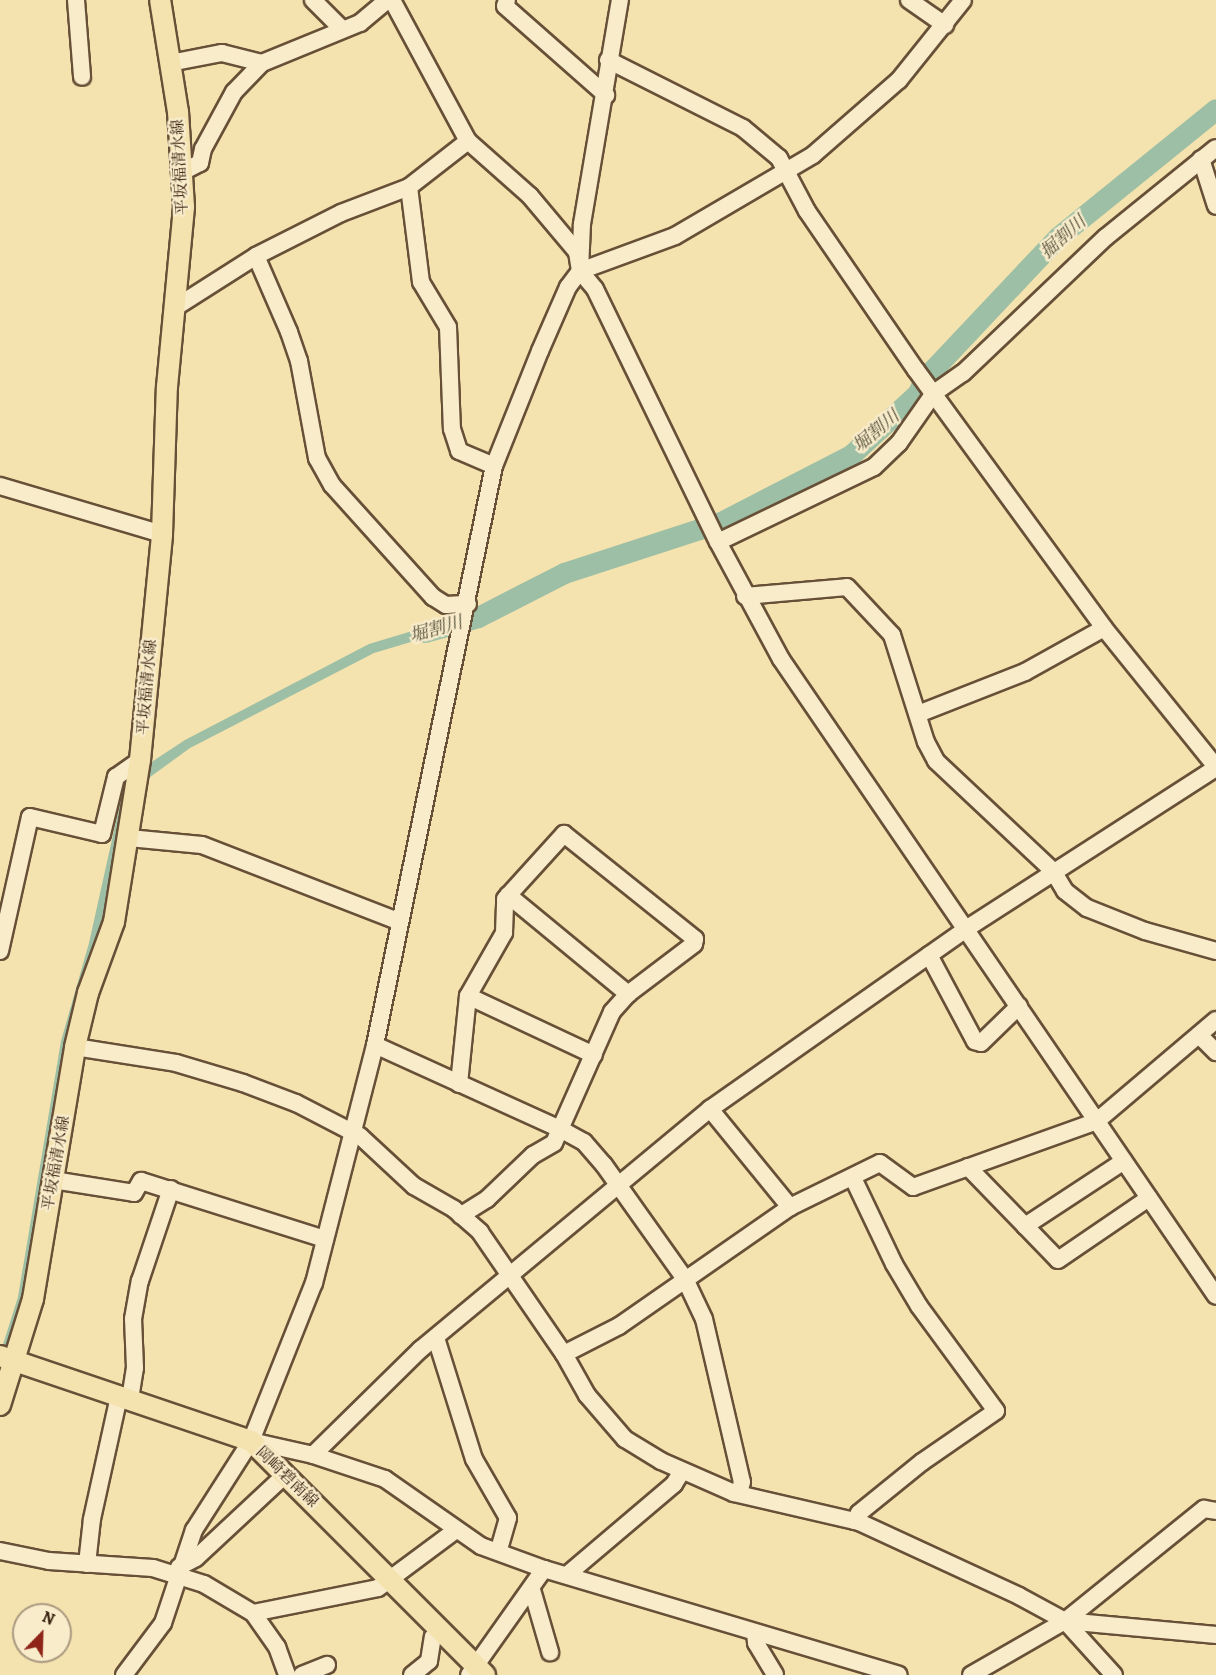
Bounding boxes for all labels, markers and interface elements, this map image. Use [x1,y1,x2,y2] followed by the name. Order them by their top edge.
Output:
[168,119,192,215] street label: 平坂福清水線
[1036,211,1090,263] water label: 掘割川
[848,405,904,457] water label: 堀割川
[407,611,465,647] water label: 堀割川
[133,638,161,736] street label: 平坂福清水線
[38,1114,74,1212] street label: 平坂福清水線
[252,1442,322,1512] street label: 岡崎碧南線
[12,1603,72,1663] north arrow
[39,1606,58,1631] text: N

